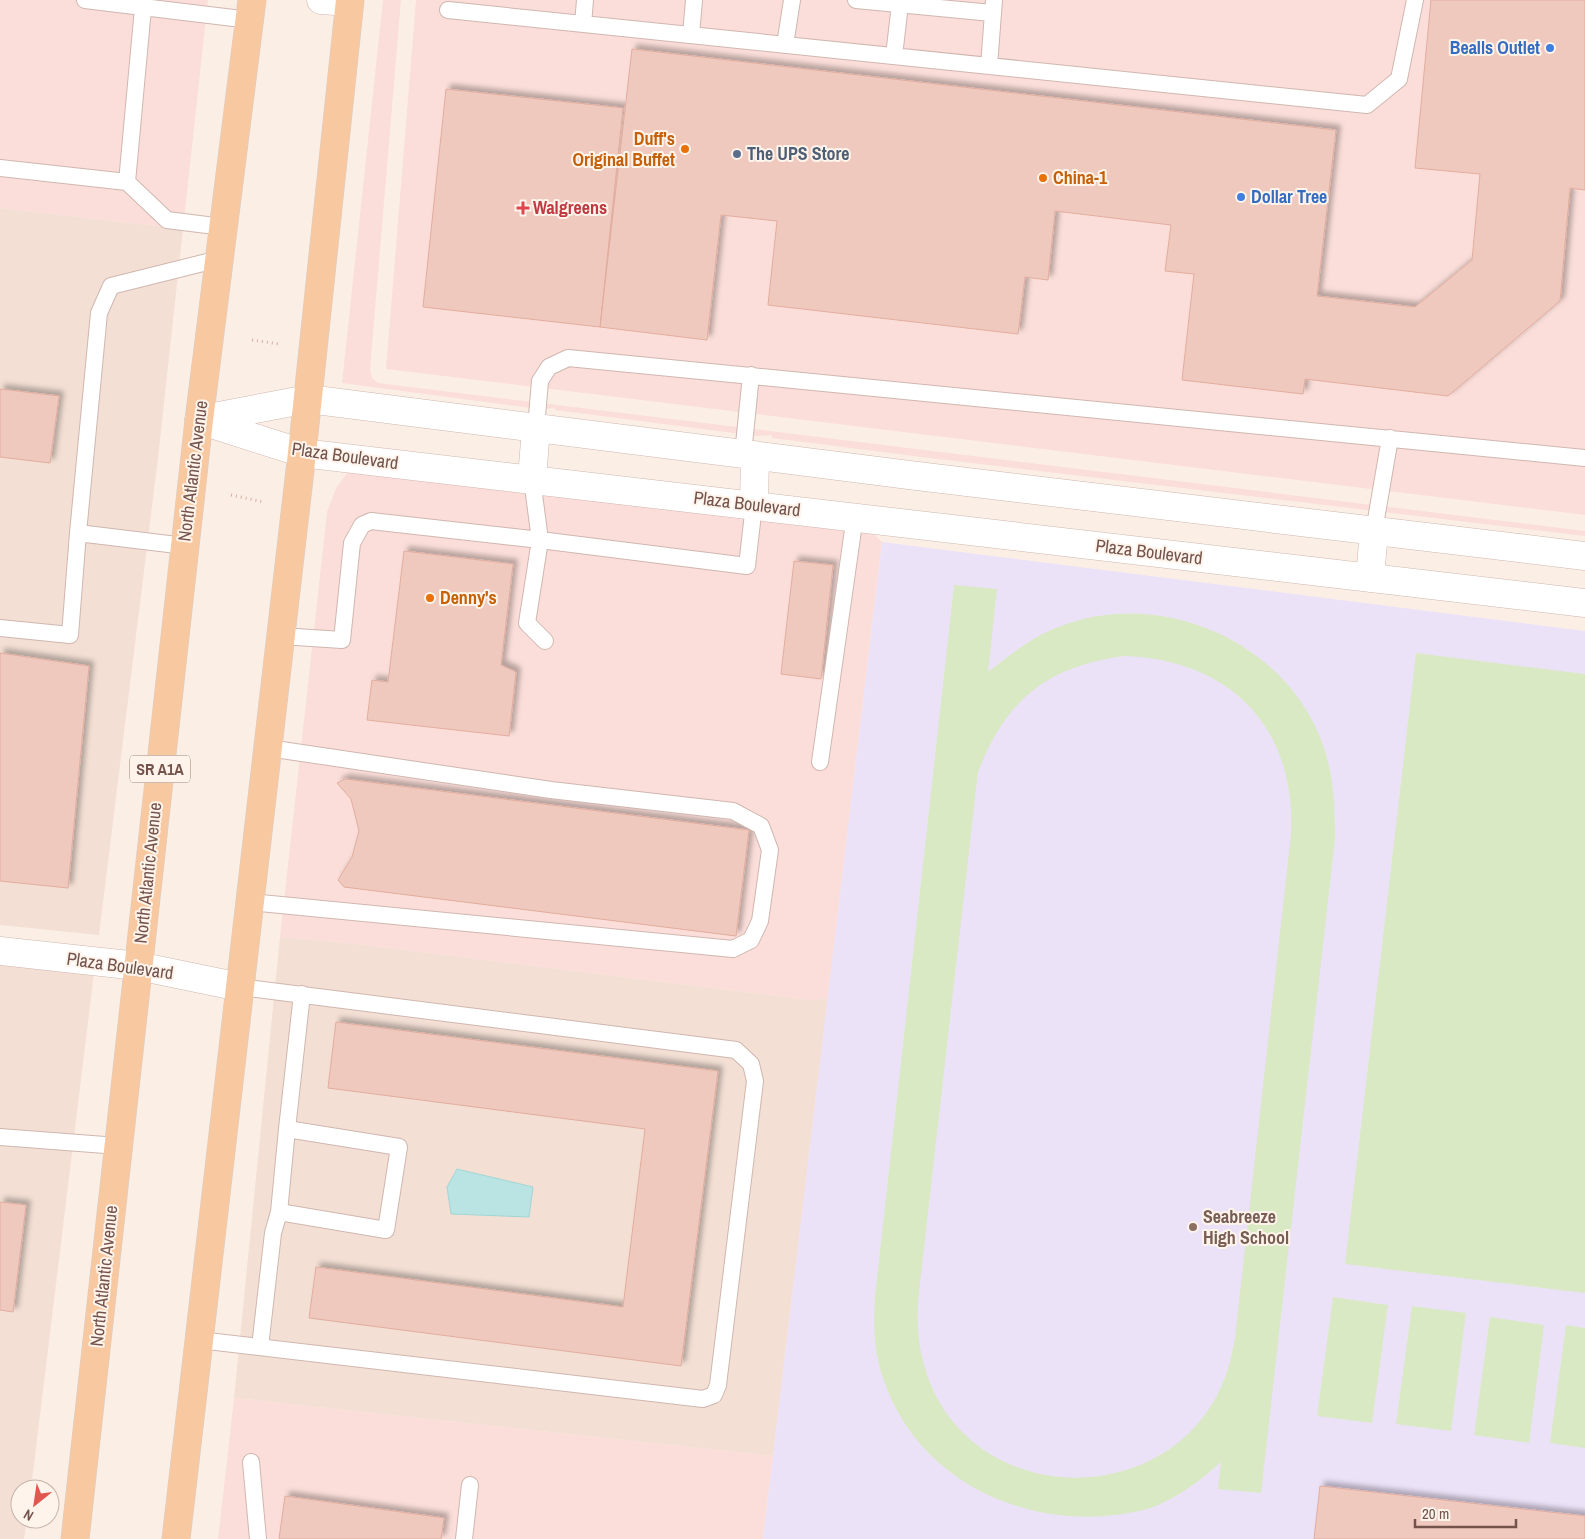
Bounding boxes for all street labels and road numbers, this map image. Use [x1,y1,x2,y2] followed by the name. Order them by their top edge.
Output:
[171,399,214,543] street label: North Atlantic Avenue
[290,436,400,475] street label: Plaza Boulevard
[692,485,802,522] street label: Plaza Boulevard
[1094,533,1204,570] street label: Plaza Boulevard
[130,756,190,782] road number: SR A1A
[128,801,167,945] street label: North Atlantic Avenue
[65,946,175,985] street label: Plaza Boulevard
[84,1204,123,1348] street label: North Atlantic Avenue

